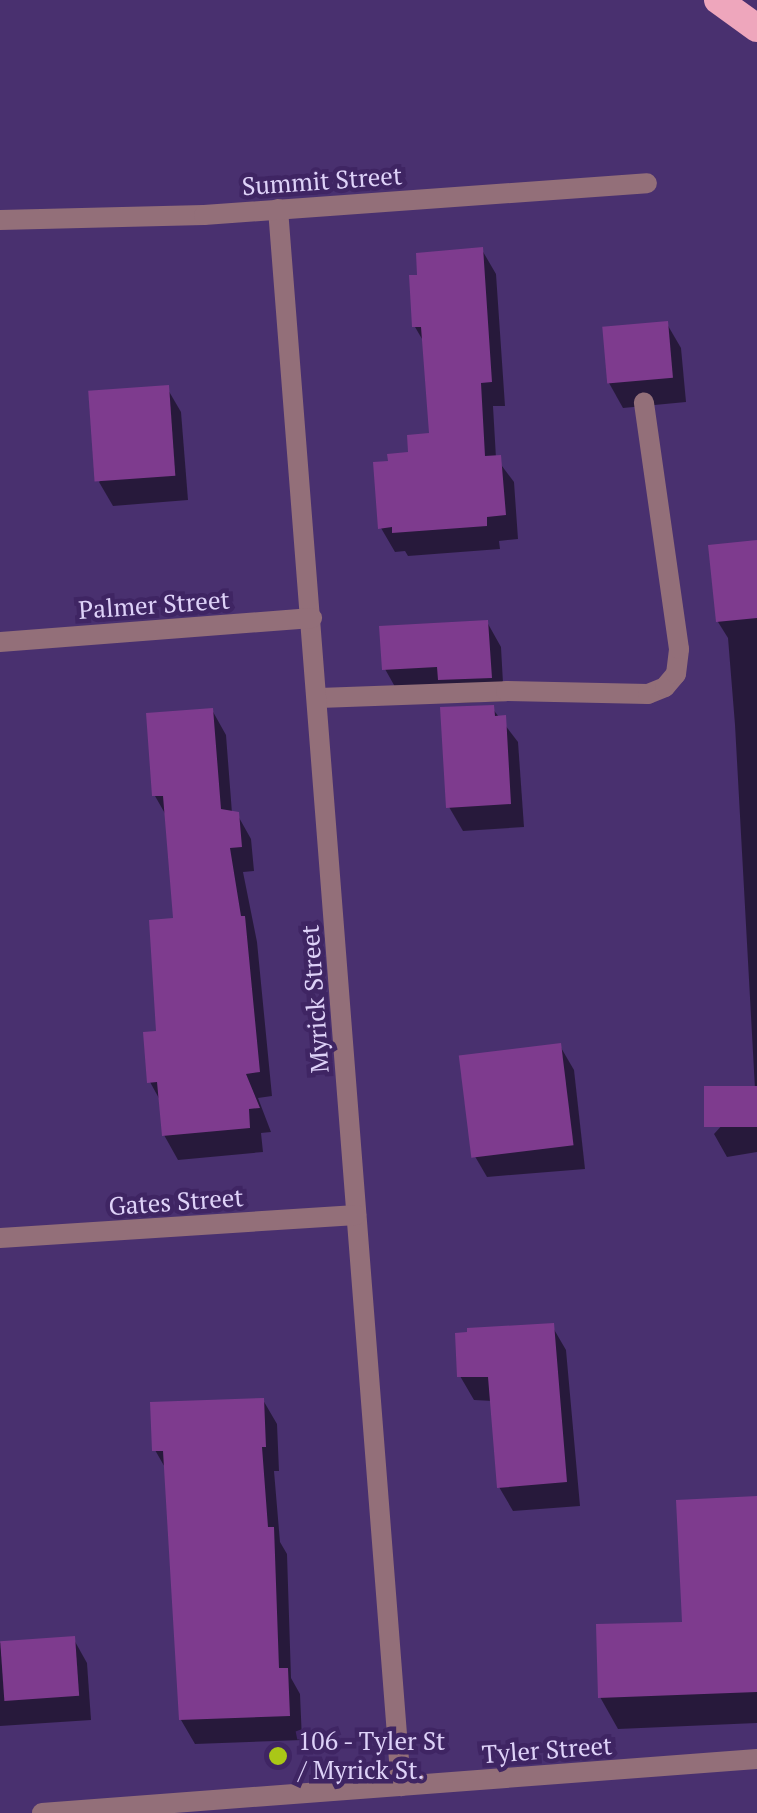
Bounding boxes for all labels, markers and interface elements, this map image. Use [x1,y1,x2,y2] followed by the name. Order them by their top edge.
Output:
[241,160,403,202] street label: Summit Street
[77,585,231,625] street label: Palmer Street
[295,924,335,1074] street label: Myrick Street
[107,1182,245,1222] street label: Gates Street
[298,1727,447,1786] place label: 106 - Tyler St / Myrick St.
[481,1730,613,1770] street label: Tyler Street
[267,1745,289,1767] marker: 106 - Tyler St / Myrick St.

